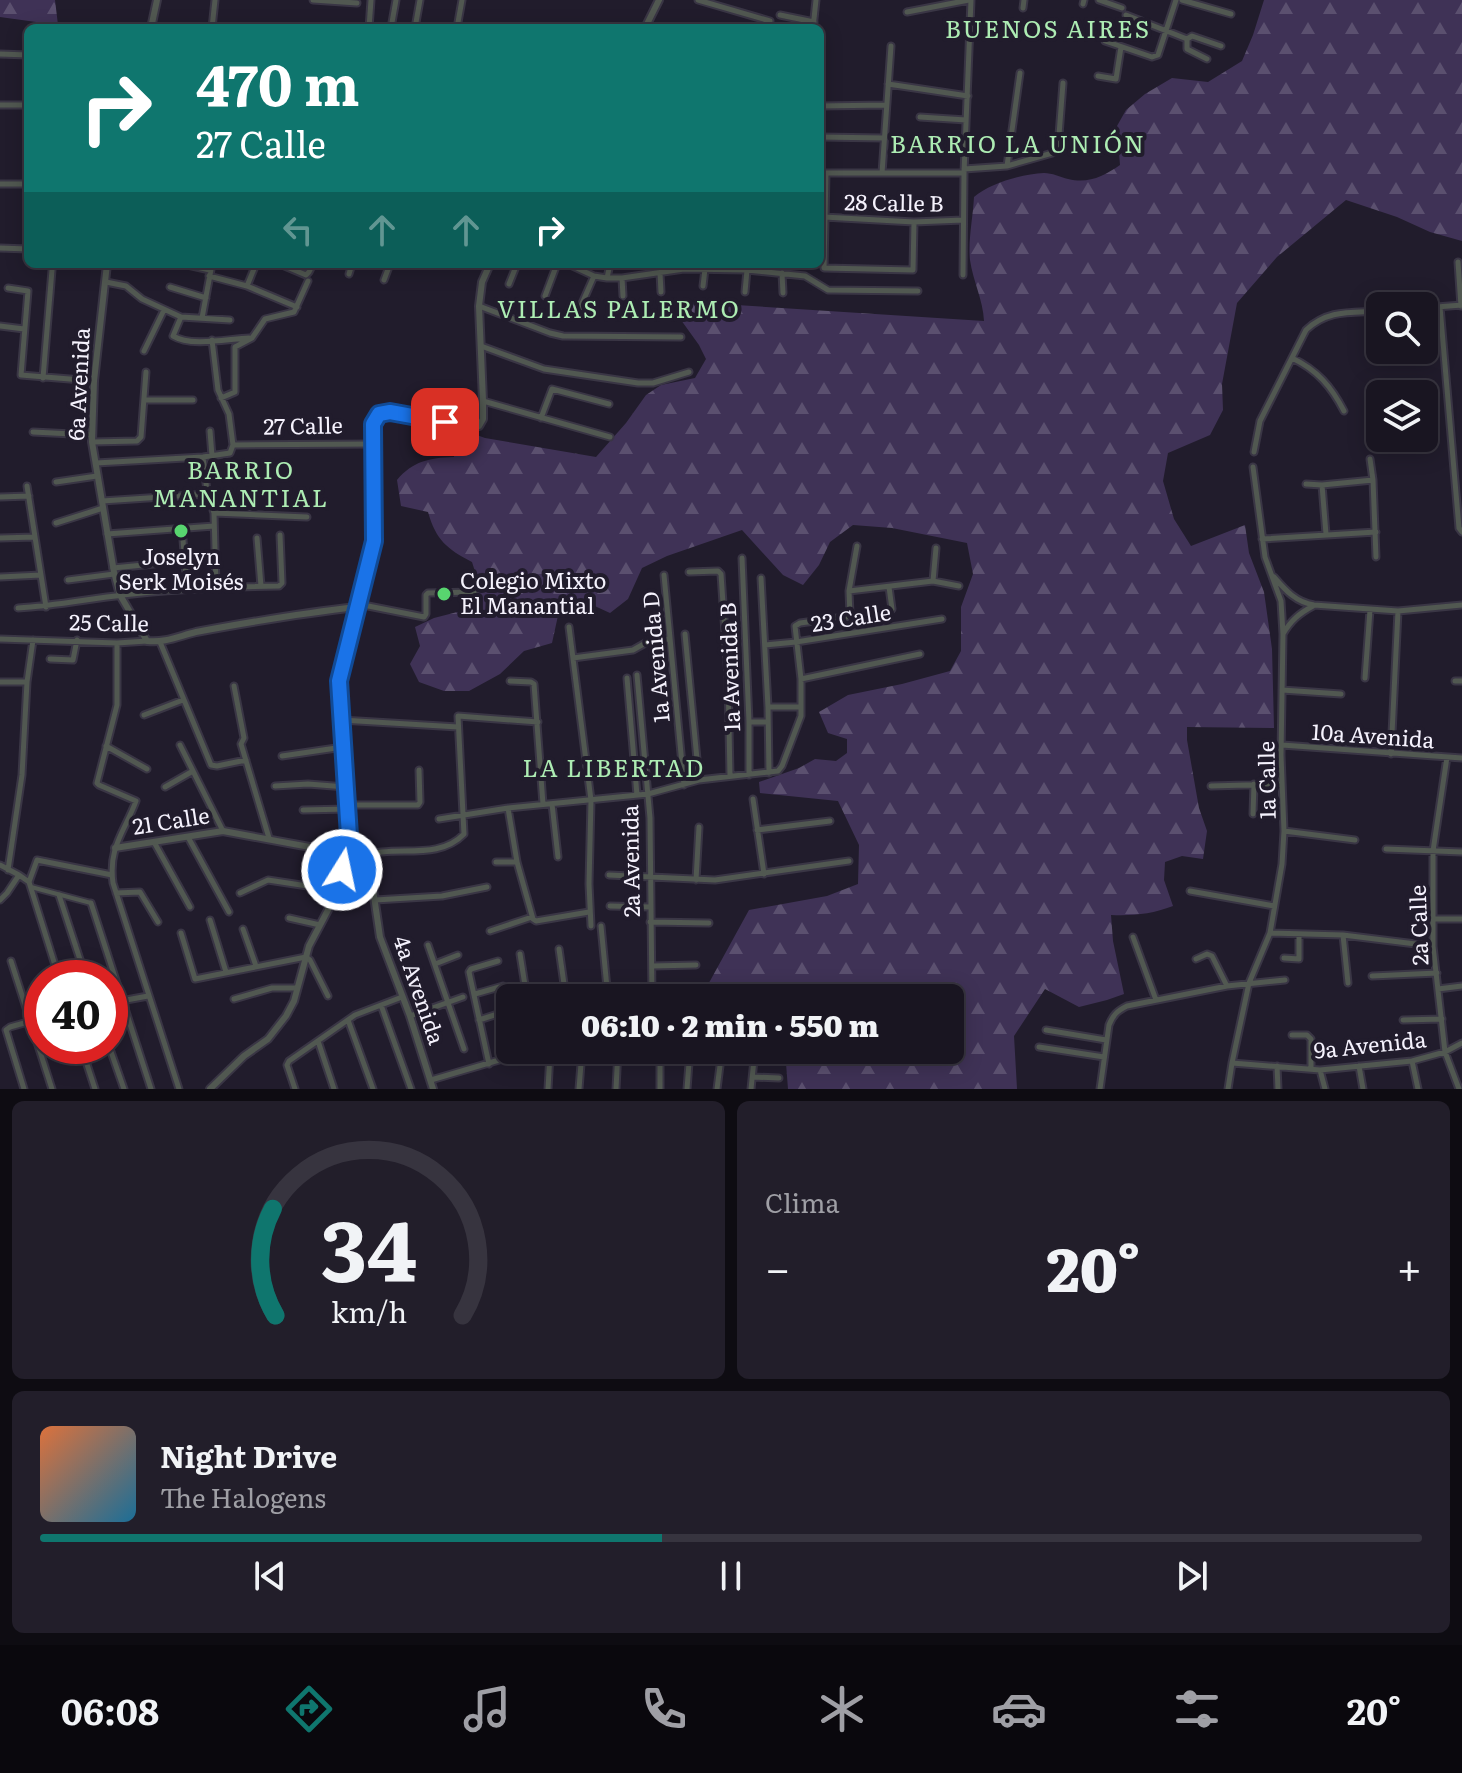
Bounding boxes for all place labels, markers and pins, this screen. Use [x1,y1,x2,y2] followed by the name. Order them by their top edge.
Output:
[411,388,479,456] pin
[172,522,190,540] marker: Joselyn Serk Moisés
[119,539,244,597] place label: Joselyn Serk Moisés
[460,563,607,621] place label: Colegio Mixto El Manantial
[435,585,453,603] marker: Colegio Mixto El Manantial

